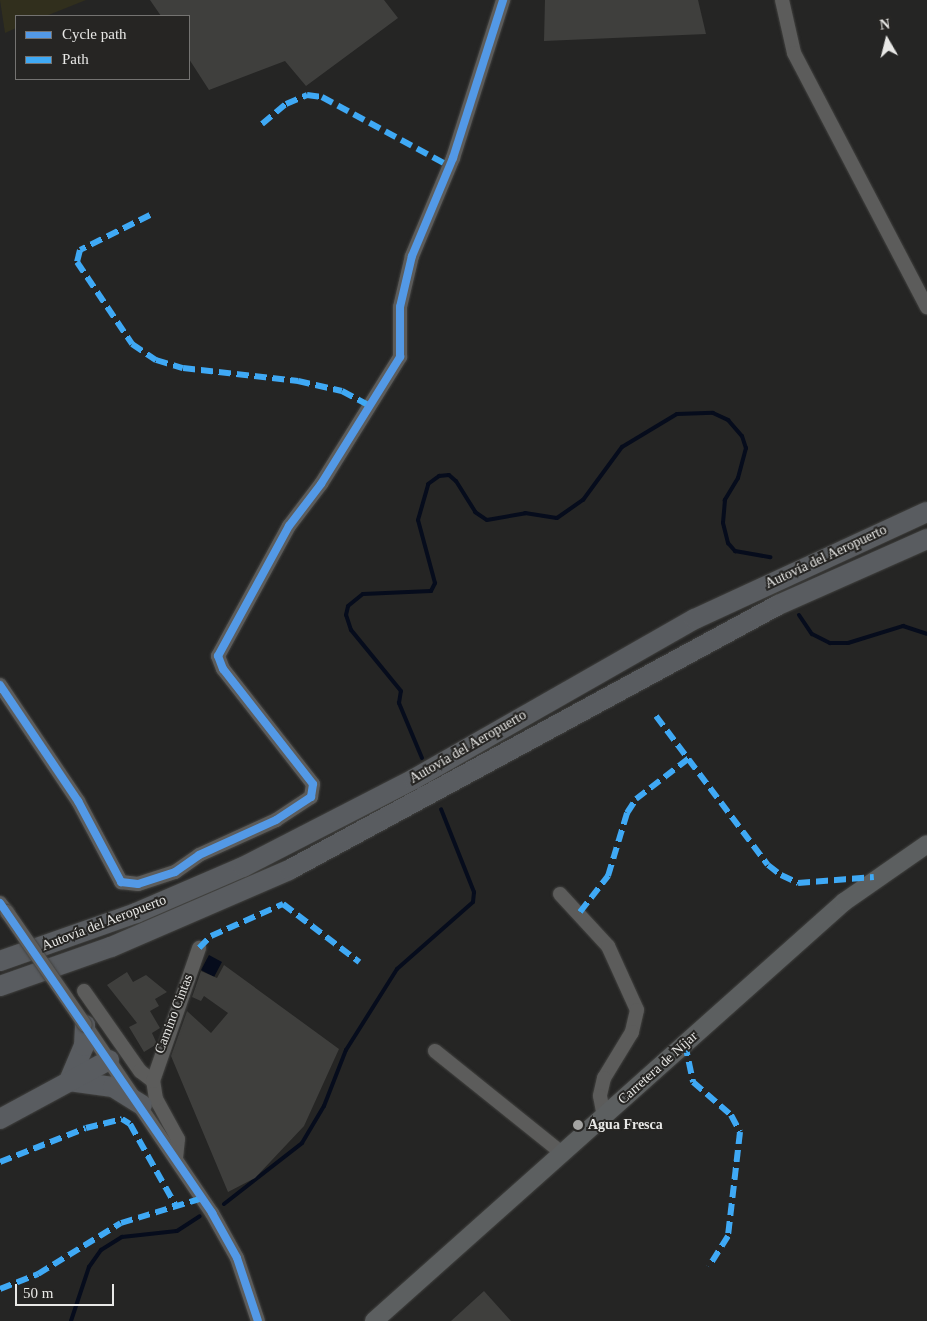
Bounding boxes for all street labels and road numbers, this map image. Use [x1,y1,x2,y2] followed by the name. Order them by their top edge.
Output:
[762,521,890,593] street label: Autovía del Aeropuerto
[406,706,530,788] street label: Autovía del Aeropuerto
[39,891,169,955] street label: Autovía del Aeropuerto
[151,972,197,1056] street label: Camino Cintas
[615,1028,701,1108] street label: Carretera de Níjar

